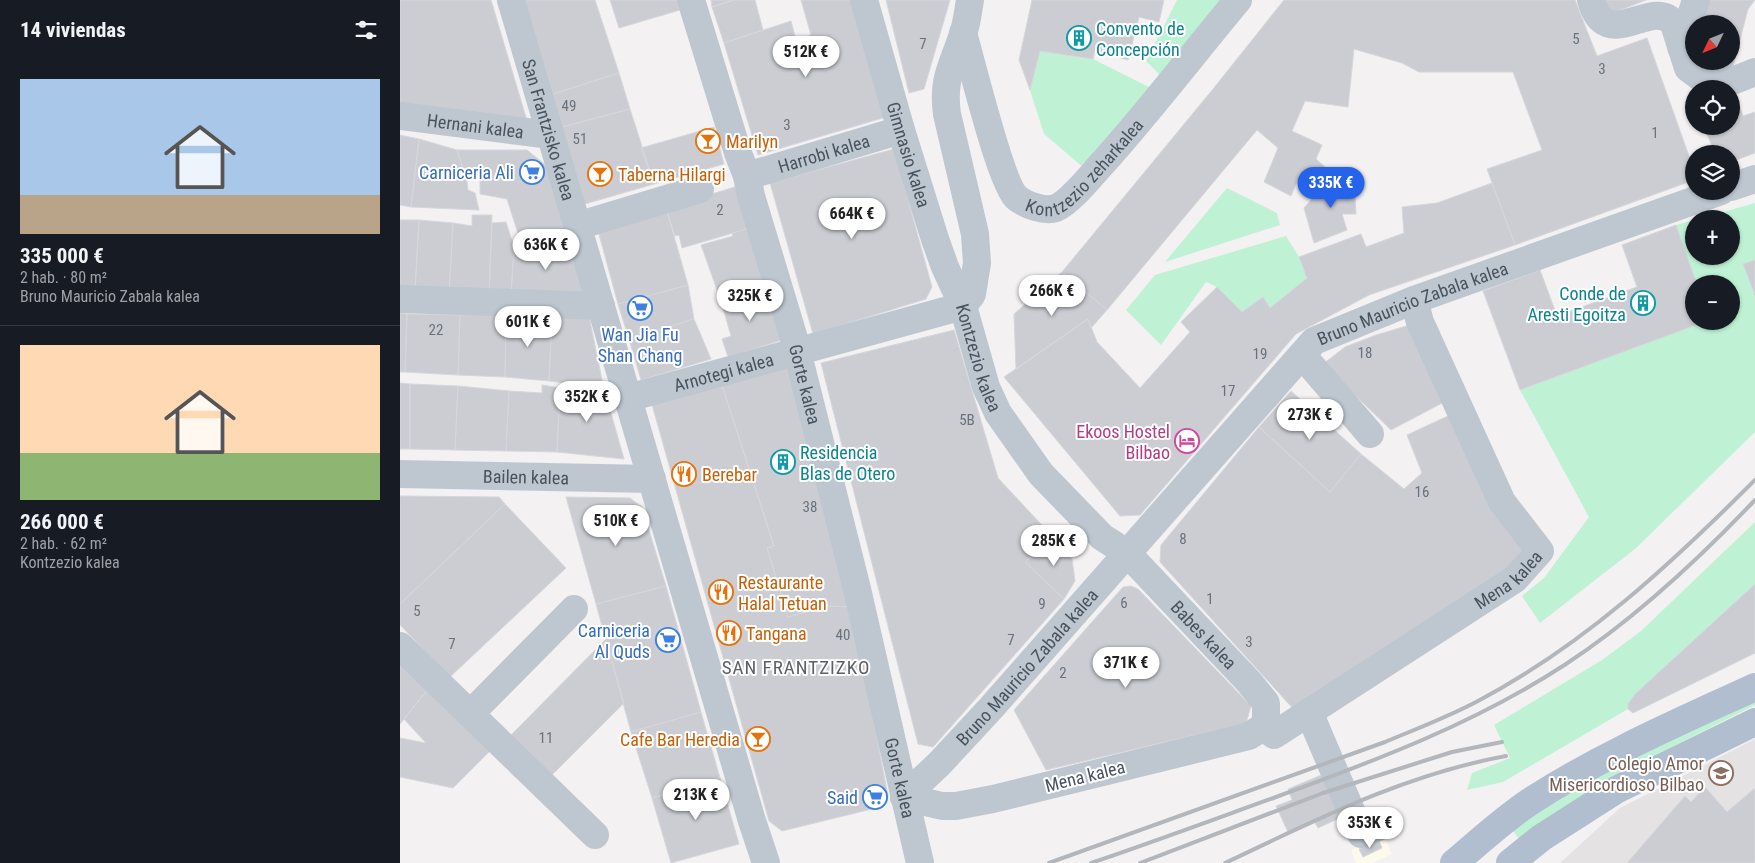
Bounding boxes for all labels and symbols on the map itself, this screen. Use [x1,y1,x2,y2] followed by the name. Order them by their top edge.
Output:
[1685,15,1740,70] north arrow
[1096,18,1184,60] place label: Convento de Concepción
[1066,25,1092,51] building icon: Convento de Concepción
[1572,30,1580,48] house number: 5
[919,35,927,53] house number: 7
[765,36,847,78] pin: 512K €
[518,56,580,203] street label: San Frantzisko kalea
[1598,60,1606,78] house number: 3
[562,97,576,115] house number: 49
[883,99,935,210] street label: Gimnasio kalea
[426,109,525,142] street label: Hernani kalea
[1023,114,1147,220] street label: Kontzezio zeharkalea
[783,116,791,134] house number: 3
[1651,124,1659,142] house number: 1
[695,128,721,154] bar icon: Marilyn
[775,129,872,177] street label: Harrobi kalea
[573,130,587,148] house number: 51
[726,131,778,152] place label: Marilyn
[519,159,545,185] supermarket icon: Carniceria Ali
[587,161,613,187] bar icon: Taberna Hilargi
[419,162,514,183] place label: Carniceria Ali
[618,164,726,185] place label: Taberna Hilargi
[1290,166,1372,209] pin: 335K €
[811,198,893,240] pin: 664K €
[716,201,724,219] house number: 2
[505,228,587,271] pin: 636K €
[1314,257,1511,349] street label: Bruno Mauricio Zabala kalea
[1011,274,1093,317] pin: 266K €
[709,280,791,322] pin: 325K €
[1527,283,1626,325] place label: Conde de Aresti Egoitza
[1630,290,1656,316] building icon: Conde de Aresti Egoitza
[627,295,653,321] supermarket icon: Wan Jia Fu Shan Chang
[952,301,1006,415] street label: Kontzezio kalea
[487,306,569,348] pin: 601K €
[429,321,443,339] house number: 22
[598,324,682,366] place label: Wan Jia Fu Shan Chang
[785,342,826,426] street label: Gorte kalea
[1358,344,1372,362] house number: 18
[1253,345,1267,363] house number: 19
[671,348,776,395] street label: Arnotegi kalea
[546,380,628,423] pin: 352K €
[1221,382,1235,400] house number: 17
[1269,398,1351,441] pin: 273K €
[959,411,975,429] house number: 5B
[1076,421,1170,463] place label: Ekoos Hostel Bilbao
[1174,428,1200,454] hotel icon: Ekoos Hostel Bilbao
[800,442,895,484] place label: Residencia Blas de Otero
[770,449,796,475] building icon: Residencia Blas de Otero
[671,461,697,487] restaurant icon: Berebar
[702,464,758,485] place label: Berebar
[483,465,569,488] street label: Bailen kalea
[1415,483,1429,501] house number: 16
[803,498,817,516] house number: 38
[575,504,657,547] pin: 510K €
[1013,524,1095,567] pin: 285K €
[1179,530,1187,548] house number: 8
[1470,546,1546,613] street label: Mena kalea
[738,572,827,614] place label: Restaurante Halal Tetuan
[708,579,734,605] restaurant icon: Restaurante Halal Tetuan
[951,584,1102,749] street label: Bruno Mauricio Zabala kalea
[1206,590,1214,608] house number: 1
[1120,594,1128,612] house number: 6
[1038,595,1046,613] house number: 9
[1167,596,1241,673] street label: Babes kalea
[413,602,421,620] house number: 5
[578,620,650,662] place label: Carniceria Al Quds
[716,620,742,646] restaurant icon: Tangana
[746,623,807,644] place label: Tangana
[836,626,850,644] house number: 40
[655,627,681,653] supermarket icon: Carniceria Al Quds
[1007,631,1015,649] house number: 7
[1245,633,1253,651] house number: 3
[448,635,456,653] house number: 7
[1085,646,1167,689] pin: 371K €
[722,656,870,679] district label: SAN FRANTZIZKO
[1059,664,1067,682] house number: 2
[745,726,771,752] bar icon: Cafe Bar Heredia
[539,729,553,747] house number: 11
[620,729,740,750] place label: Cafe Bar Heredia
[881,736,920,820] street label: Gorte kalea
[1549,753,1705,795] place label: Colegio Amor Misericordioso Bilbao
[1043,756,1127,796] street label: Mena kalea
[1708,760,1734,786] school or university icon: Colegio Amor Misericordioso Bilbao
[655,778,737,821] pin: 213K €
[862,784,888,810] supermarket icon: Said
[827,787,858,808] place label: Said
[1329,806,1411,849] pin: 353K €

